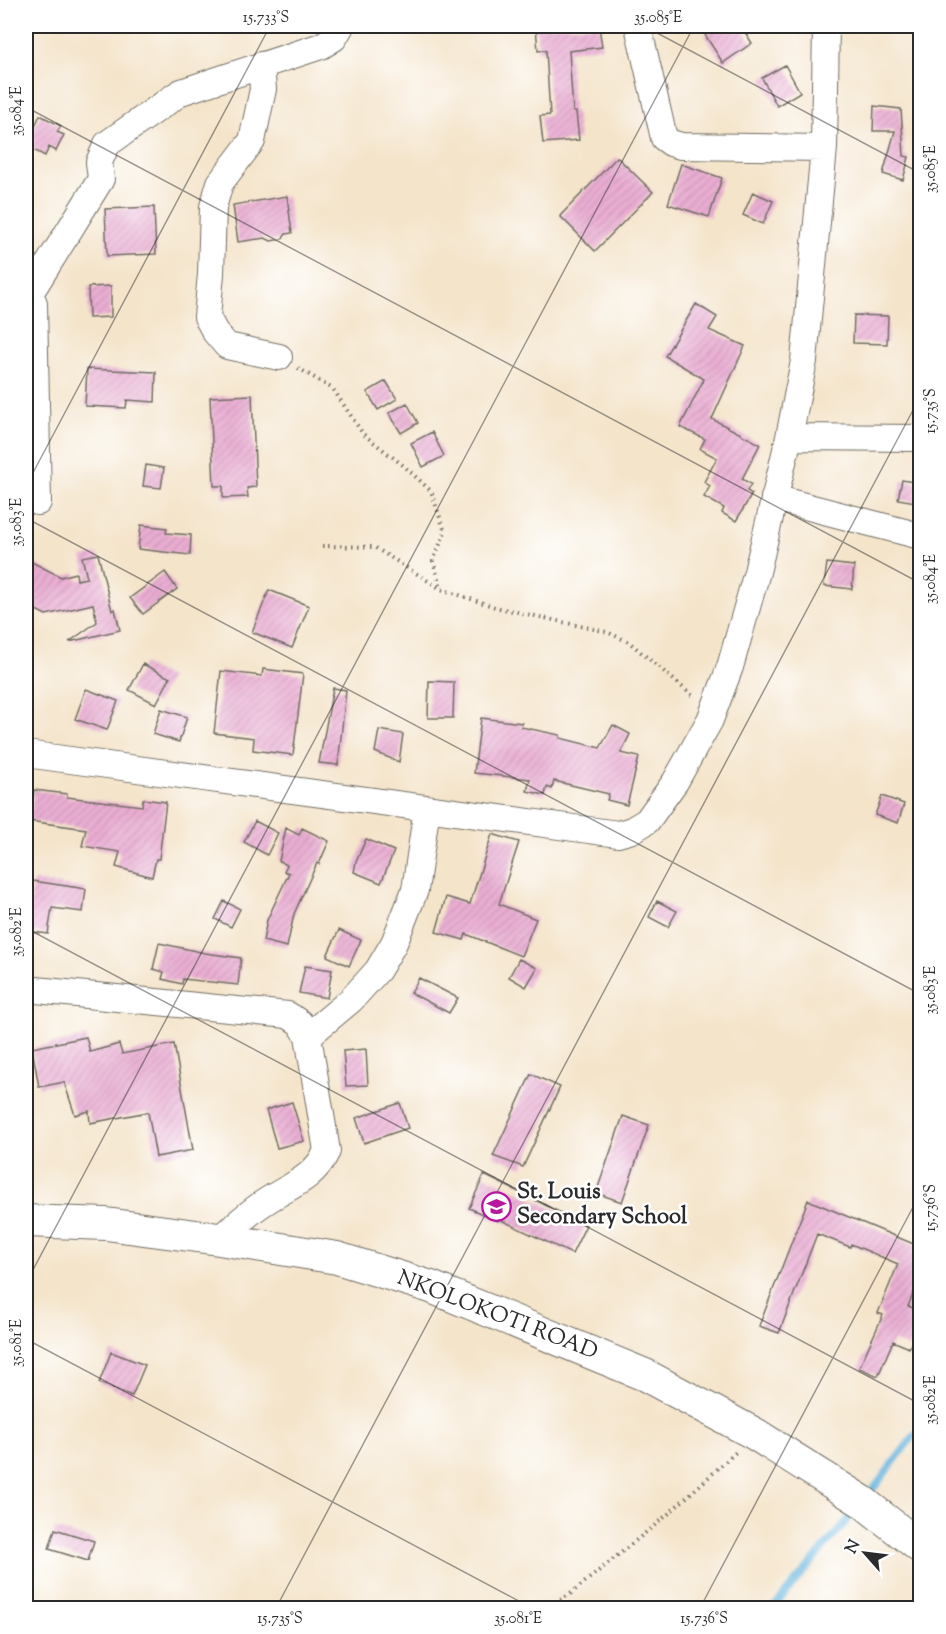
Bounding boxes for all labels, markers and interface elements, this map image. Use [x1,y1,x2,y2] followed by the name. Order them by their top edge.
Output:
[243,8,289,29] text: 15.733°S
[634,8,682,29] text: 35.085°E
[7,86,28,136] text: 35.084°E
[921,145,942,193] text: 35.085°E
[921,388,942,434] text: 15.735°S
[7,498,28,546] text: 35.083°E
[921,554,942,604] text: 35.084°E
[7,907,28,957] text: 35.082°E
[921,966,942,1014] text: 35.083°E
[517,1177,688,1234] place label: St. Louis Secondary School
[921,1184,942,1232] text: 15.736°S
[480,1190,512,1222] school or university icon: St. Louis Secondary School
[392,1263,602,1369] street label: NKOLOKOTI ROAD
[7,1319,28,1367] text: 35.081°E
[921,1375,942,1425] text: 35.082°E
[835,1523,895,1583] north arrow
[841,1536,867,1558] text: N
[257,1609,303,1630] text: 15.735°S
[494,1609,542,1630] text: 35.081°E
[680,1609,728,1630] text: 15.736°S

